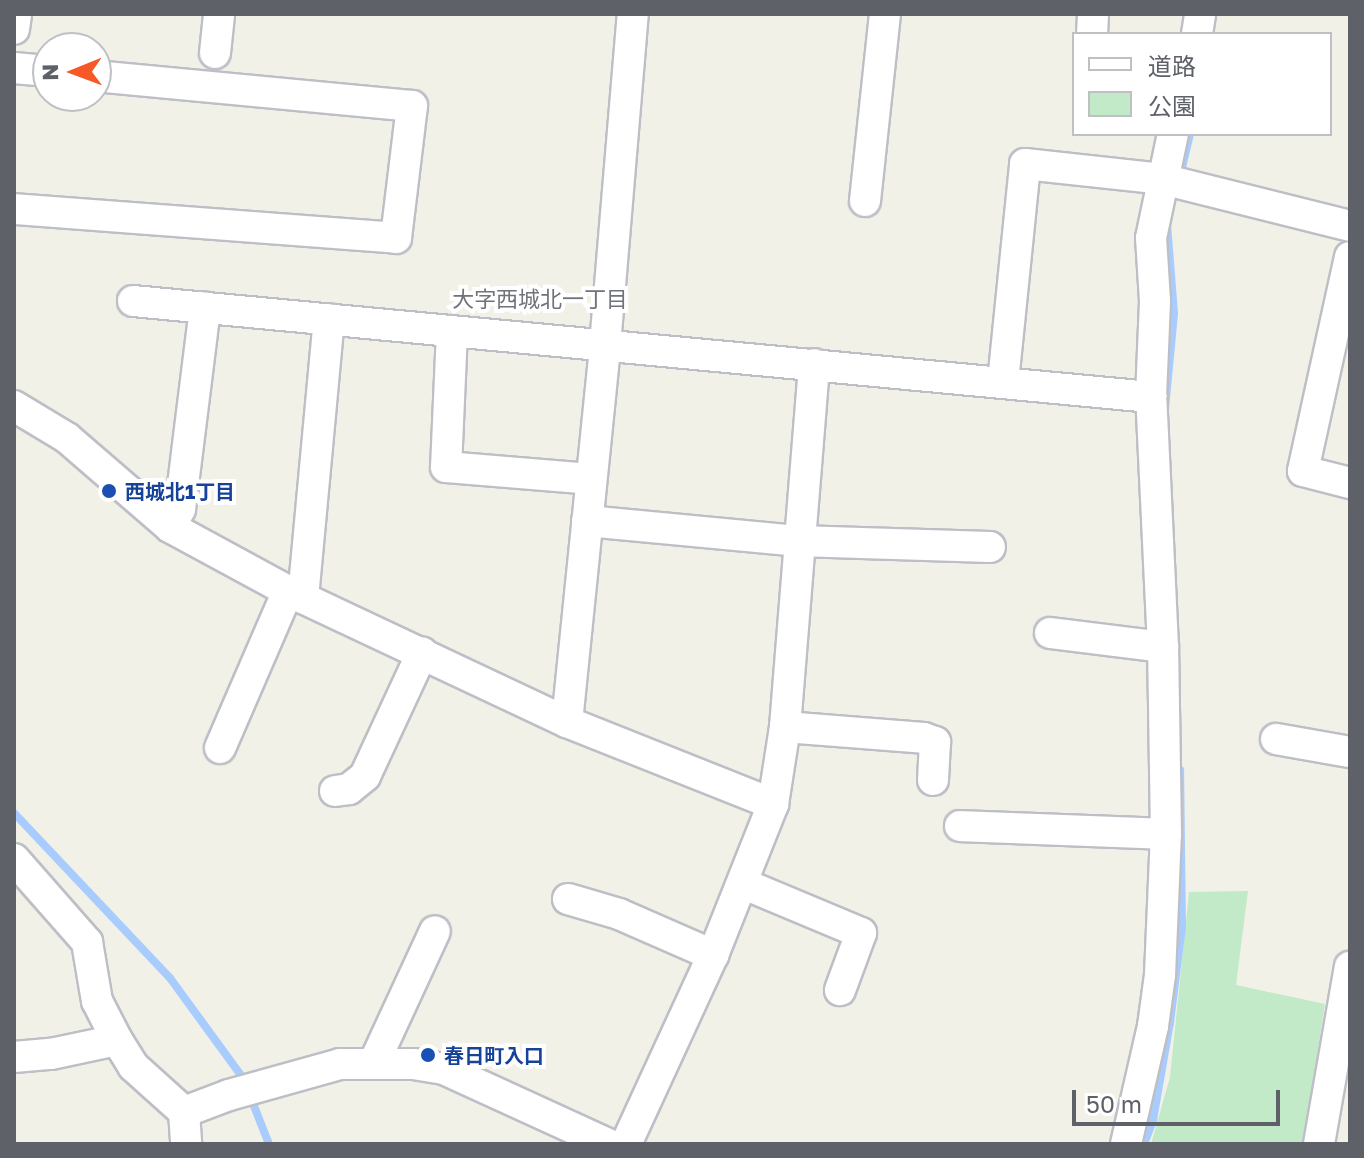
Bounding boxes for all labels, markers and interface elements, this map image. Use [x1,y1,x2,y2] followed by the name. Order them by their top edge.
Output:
[32,32,112,112] north arrow
[1072,32,1332,136] legend
[1148,51,1196,80] text: 道路
[36,64,63,81] text: N
[1148,91,1196,120] text: 公園
[452,286,628,312] district label: 大字西城北一丁目
[125,479,235,503] place label: 西城北1丁目
[100,482,118,500] marker: 西城北1丁目
[444,1043,544,1067] place label: 春日町入口
[419,1046,437,1064] marker: 春日町入口
[1076,1074,1284,1124] scale bar
[1086,1089,1142,1118] text: 50 m

